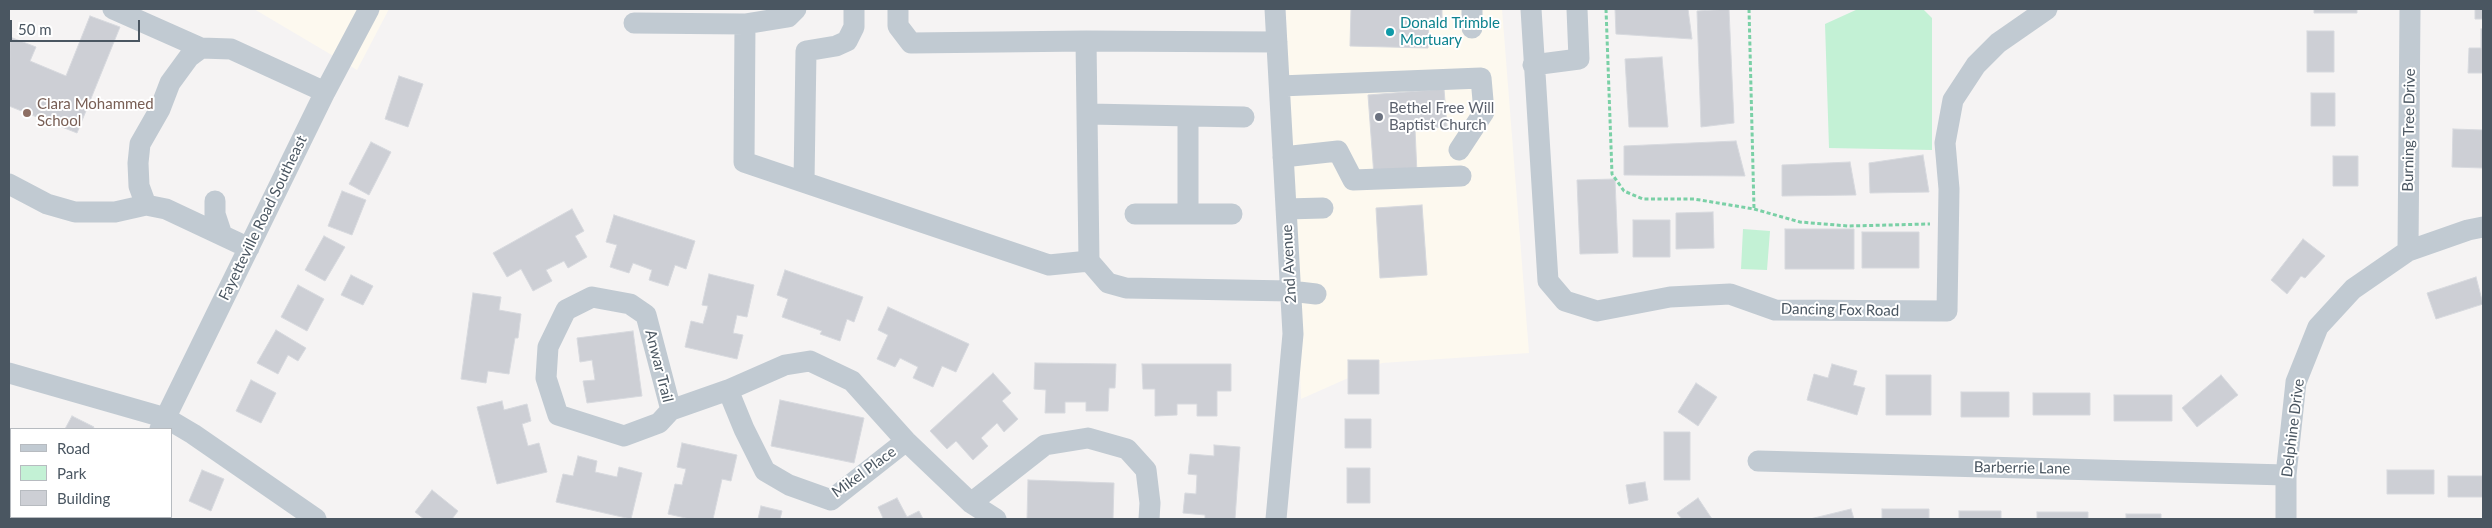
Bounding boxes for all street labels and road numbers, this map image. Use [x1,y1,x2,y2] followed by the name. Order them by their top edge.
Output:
[2399,68,2419,192] street label: Burning Tree Drive
[215,133,311,303] street label: Fayetteville Road Southeast
[1278,224,1300,304] street label: 2nd Avenue
[1781,300,1899,320] street label: Dancing Fox Road
[641,328,677,404] street label: Anwar Trail
[2278,378,2308,478] street label: Delphine Drive
[828,443,900,501] street label: Mikel Place
[1974,458,2070,478] street label: Barberrie Lane

